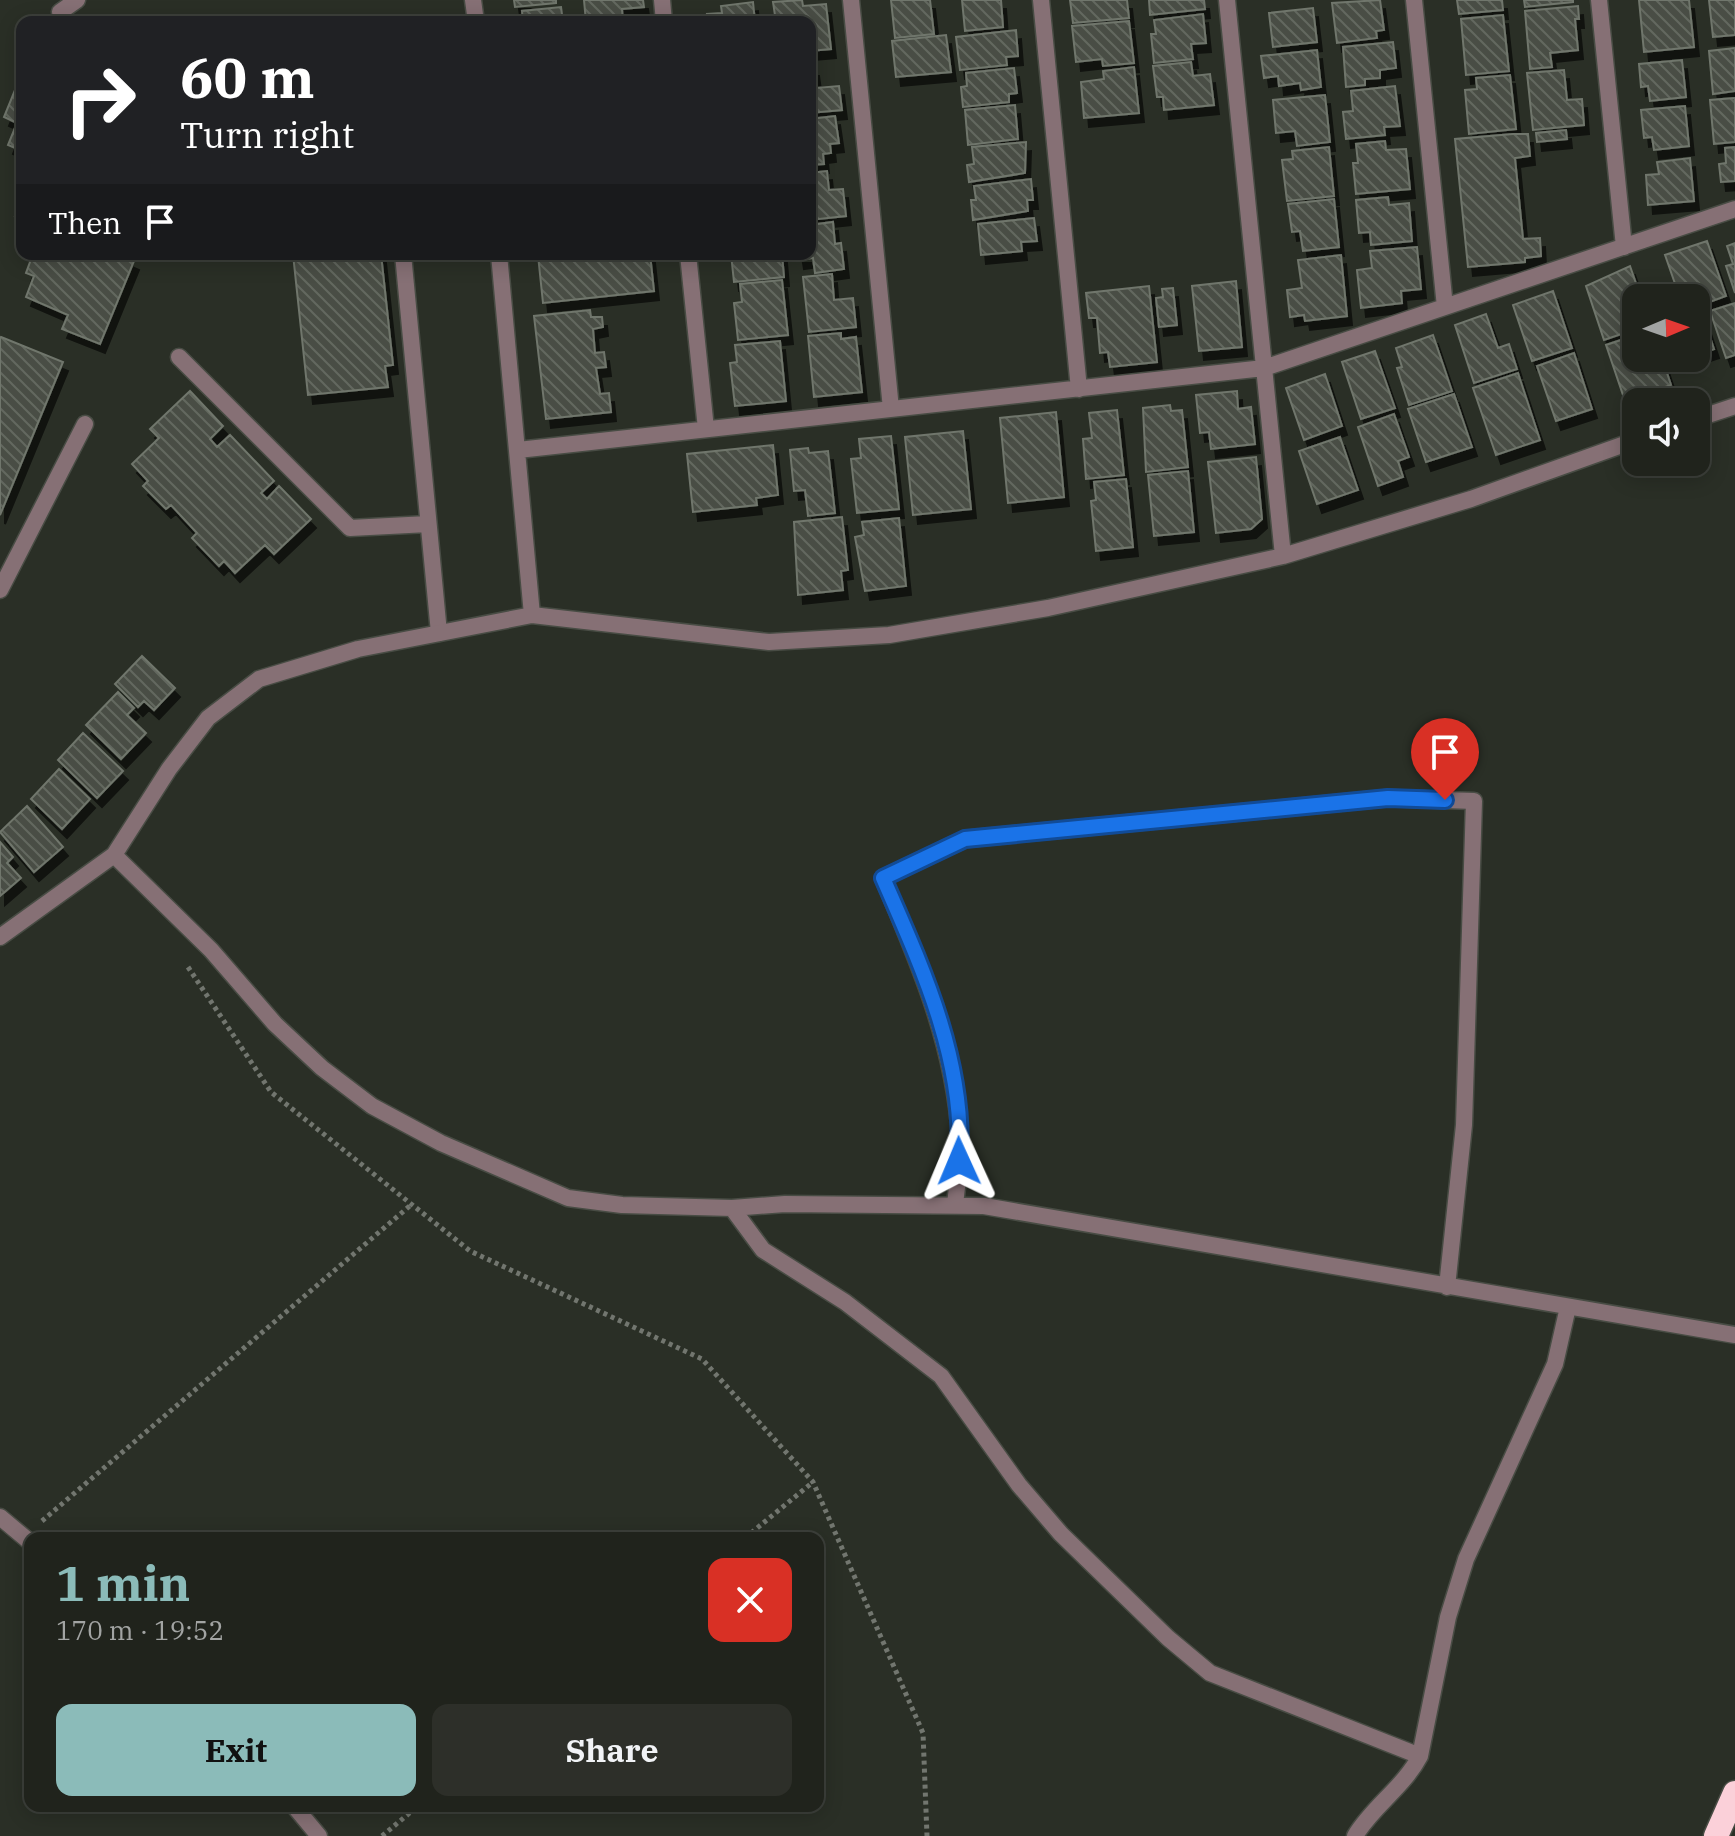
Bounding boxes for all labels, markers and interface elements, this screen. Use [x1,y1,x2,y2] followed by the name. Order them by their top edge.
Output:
[180,41,315,113] text: 60 m
[48,48,152,152] icon: right
[180,111,354,158] text: Turn right
[138,200,182,244] icon: arrive
[48,203,122,242] text: Then
[1622,284,1710,372] north arrow
[1622,284,1710,476] map controls
[1622,388,1710,476] button: sound
[1411,718,1479,800] pin
[1423,730,1467,774] icon: arrive
[917,1119,1001,1203] position arrow
[56,1552,190,1614] text: 1 min
[708,1558,792,1642] button: close
[56,1613,224,1647] text: 170 m · 19:52
[56,1704,416,1796] button: Exit
[432,1704,792,1796] button: Share

